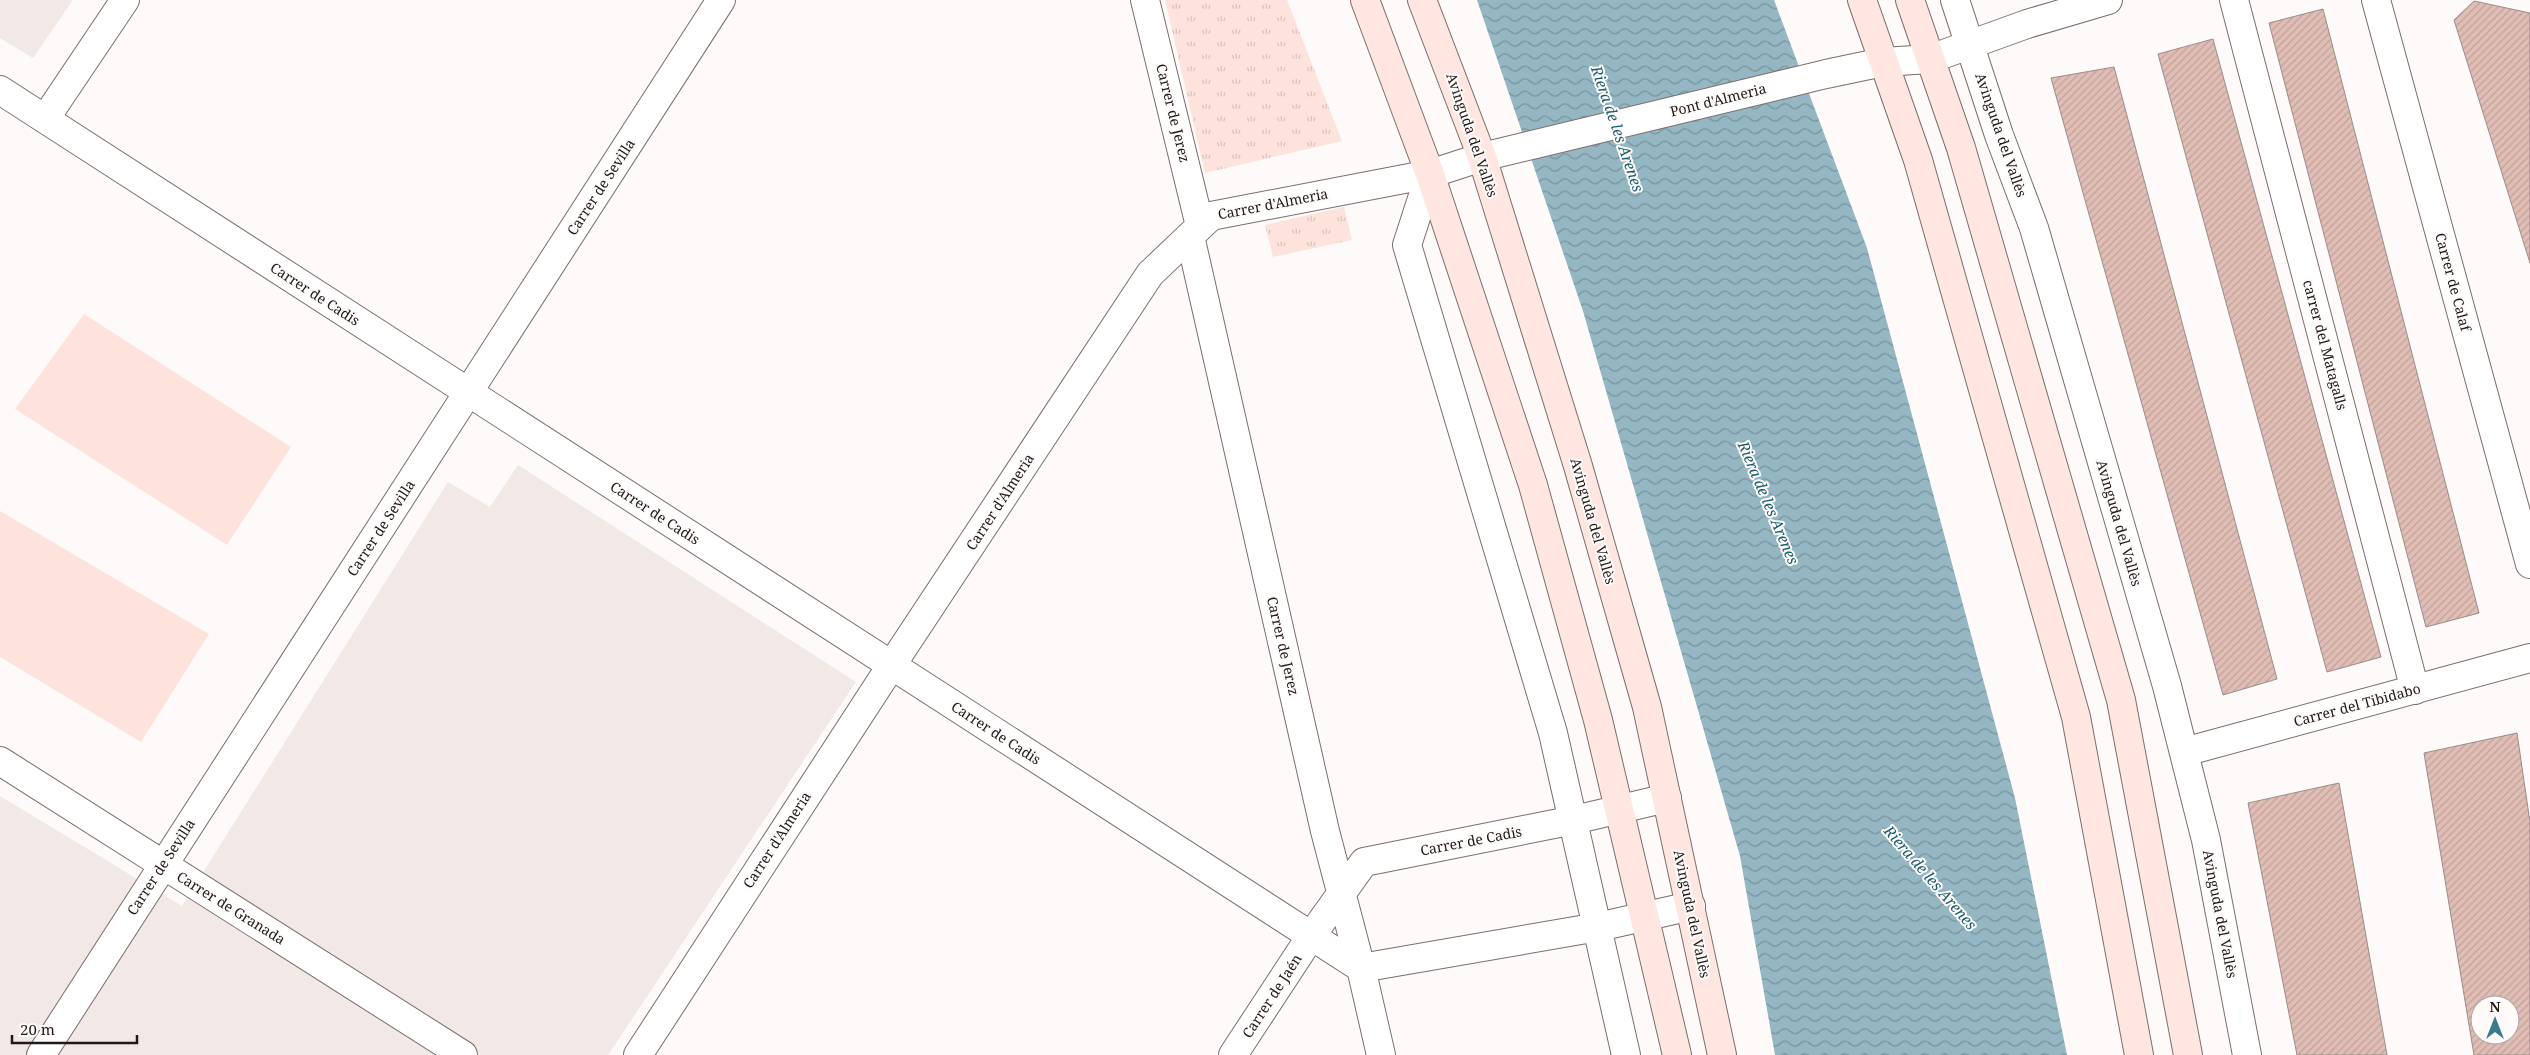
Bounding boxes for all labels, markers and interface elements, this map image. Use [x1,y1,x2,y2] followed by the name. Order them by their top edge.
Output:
[1152,62,1195,164] street label: Carrer de Jerez
[1587,62,1649,194] water label: Riera de les Arenes
[1442,70,1503,199] street label: Avinguda del Vallès
[1971,70,2032,199] street label: Avinguda del Vallès
[1668,78,1768,121] street label: Pont d'Almeria
[562,135,639,239] street label: Carrer de Sevilla
[1216,183,1330,224] street label: Carrer d'Almeria
[2431,231,2476,335] street label: Carrer de Calaf
[267,258,364,330] street label: Carrer de Cadis
[2299,278,2352,412] street label: carrer del Matagalls
[1734,437,1804,567] water label: Riera de les Arenes
[961,450,1038,554] street label: Carrer d'Almeria
[1566,456,1621,586] street label: Avinguda del Vallès
[2092,458,2147,588] street label: Avinguda del Vallès
[342,476,419,580] street label: Carrer de Sevilla
[607,477,704,549] street label: Carrer de Cadis
[1263,595,1304,697] street label: Carrer de Jerez
[2291,678,2422,731] street label: Carrer del Tibidabo
[948,697,1045,769] street label: Carrer de Cadis
[738,788,815,892] street label: Carrer d'Almeria
[122,815,199,919] street label: Carrer de Sevilla
[1879,820,1982,934] water label: Riera de les Arenes
[1419,821,1523,860] street label: Carrer de Cadis
[1670,848,1715,980] street label: Avinguda del Vallès
[2199,848,2242,980] street label: Avinguda del Vallès
[173,866,289,949] street label: Carrer de Granada
[1237,950,1306,1041] street label: Carrer de Jaén
[2470,995,2520,1045] north arrow
[2489,997,2501,1016] text: N
[12,1012,138,1044] scale bar
[20,1019,55,1039] text: 20 m

